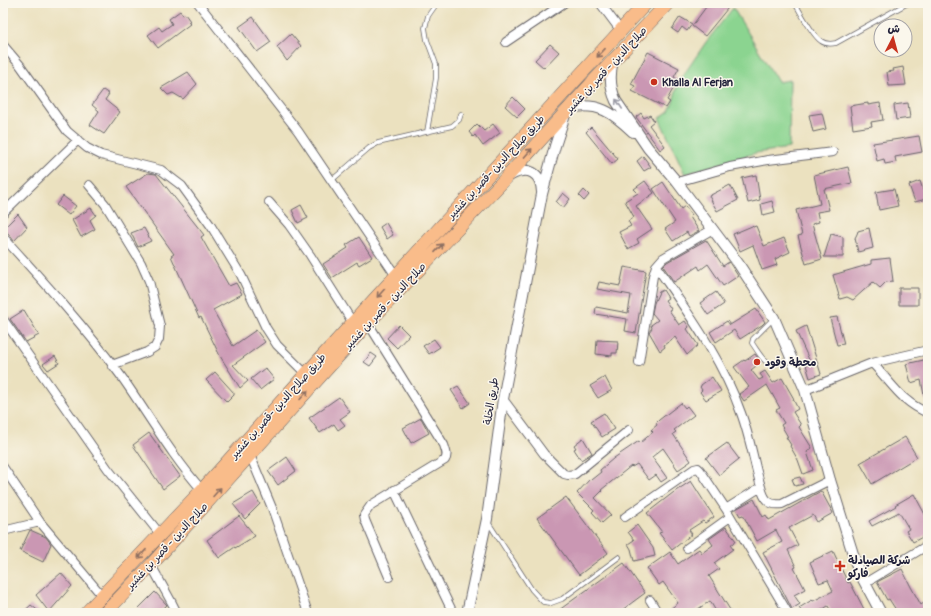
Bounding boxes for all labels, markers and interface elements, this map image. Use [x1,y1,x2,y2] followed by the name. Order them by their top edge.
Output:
[873,18,913,58] north arrow
[887,21,901,36] text: ش
[562,24,650,118] street label: صلاح الدين - قصر بن غشير
[597,47,606,58] one-way arrow
[662,76,733,89] place label: Khalla Al Ferjan
[649,77,659,87] marker: Khalla Al Ferjan
[615,99,623,110] one-way arrow
[444,112,548,223] street label: طريق صلاح الدين -قصر بن غشير
[523,148,533,158] one-way arrow
[434,243,444,253] one-way arrow
[341,260,429,354] street label: صلاح الدين - قصر بن غشير
[376,288,386,298] one-way arrow
[227,351,329,463] street label: طريق صلاح الدين -قصر بن غشير
[765,356,816,370] place label: محطة وقود
[752,357,762,367] marker: محطة وقود
[481,376,501,426] street label: طريق الخلة
[299,390,308,400] one-way arrow
[212,487,222,497] one-way arrow
[123,500,211,594] street label: صلاح الدين - قصر بن غشير
[137,549,146,559] one-way arrow
[847,554,910,581] place label: شركة الصيادلة فاركو
[835,561,845,571] marker: شركة الصيادلة فاركو

